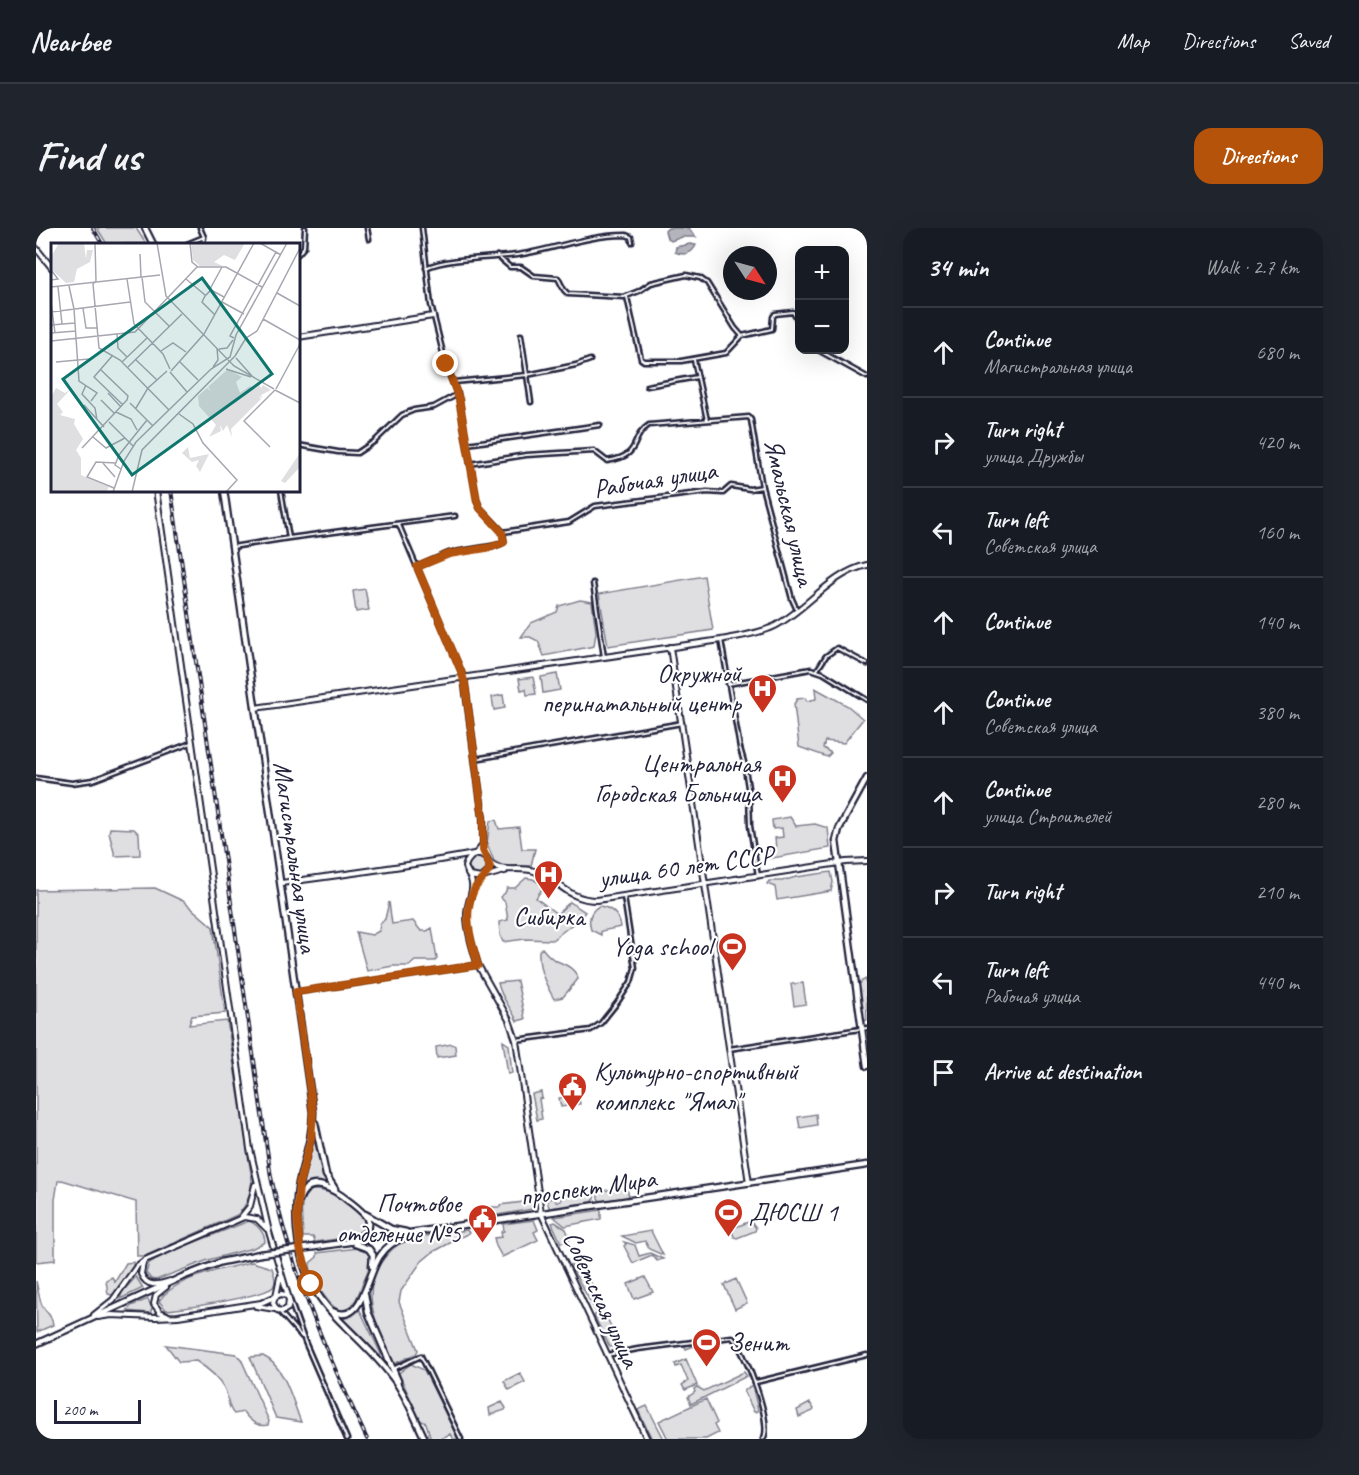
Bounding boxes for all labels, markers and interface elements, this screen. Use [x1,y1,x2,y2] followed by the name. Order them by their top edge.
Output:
[30,24,110,59] text: Nearbee
[1117,28,1149,54] text: Map
[1182,28,1255,54] text: Directions
[1288,28,1329,54] text: Saved
[1194,128,1323,184] button: Directions
[36,130,141,183] text: Find us
[51,243,300,492] inset map
[723,246,777,300] north arrow
[795,246,849,354] map controls
[795,246,849,300] button: +
[927,251,989,284] text: 34 min
[1205,255,1299,280] text: Walk · 2.7 km
[795,300,849,354] button: −
[984,326,1050,354] text: Continue
[927,336,960,369] icon: ahead
[1256,340,1299,365] text: 680 m
[432,350,458,376] route end
[984,354,1132,379] text: Магистральная улица
[984,416,1061,444] text: Turn right
[927,426,960,459] icon: right
[1256,430,1299,455] text: 420 m
[757,435,823,591] street label: Ямальская улица
[984,444,1083,469] text: улица Дружбы
[591,453,721,505] street label: Рабочая улица
[984,506,1048,534] text: Turn left
[927,516,960,549] icon: left
[1256,520,1299,545] text: 160 m
[984,534,1097,559] text: Советская улица
[927,606,960,639] icon: ahead
[984,608,1050,636] text: Continue
[1256,610,1299,635] text: 140 m
[542,657,743,720] place label: Окружной перинатальный центр
[746,672,778,714] hospital icon: Окружной перинатальный центр
[984,686,1050,714] text: Continue
[927,696,960,729] icon: ahead
[1256,700,1299,725] text: 380 m
[984,714,1097,739] text: Советская улица
[595,747,763,810] place label: Центральная Городская Больница
[266,760,325,956] street label: Магистральная улица
[766,762,798,804] hospital icon: Центральная Городская Больница
[984,776,1050,804] text: Continue
[927,786,960,819] icon: ahead
[1256,790,1299,815] text: 280 m
[984,804,1111,829] text: улица Строителей
[595,837,779,895] street label: улица 60 лет СССР
[533,858,565,900] hospital icon: Сибирка
[927,876,960,909] icon: right
[984,878,1061,906] text: Turn right
[1256,880,1299,905] text: 210 m
[514,900,587,933] place label: Сибирка
[612,930,717,963] place label: Yoga school
[717,930,749,972] sports icon: Yoga school
[984,956,1048,984] text: Turn left
[927,966,960,999] icon: left
[1256,970,1299,995] text: 440 m
[984,984,1079,1009] text: Рабочая улица
[594,1055,800,1118] place label: Культурно-спортивный комплекс "Ямал"
[927,1056,960,1089] icon: arrive
[984,1058,1141,1086] text: Arrive at destination
[557,1070,589,1112] public building icon: Культурно-спортивный комплекс "Ямал"
[518,1161,660,1213] street label: проспект Мира
[337,1187,464,1250] place label: Почтовое отделение №5
[712,1196,744,1238] sports icon: ДЮСШ 1
[749,1196,839,1229] place label: ДЮСШ 1
[466,1202,498,1244] public building icon: Почтовое отделение №5
[556,1226,648,1374] street label: Советская улица
[297,1270,323,1296] route start
[691,1326,723,1368] sports icon: Зенит
[728,1326,791,1359] place label: Зенит
[54,1397,141,1424] scale bar
[63,1400,97,1420] text: 200 m

